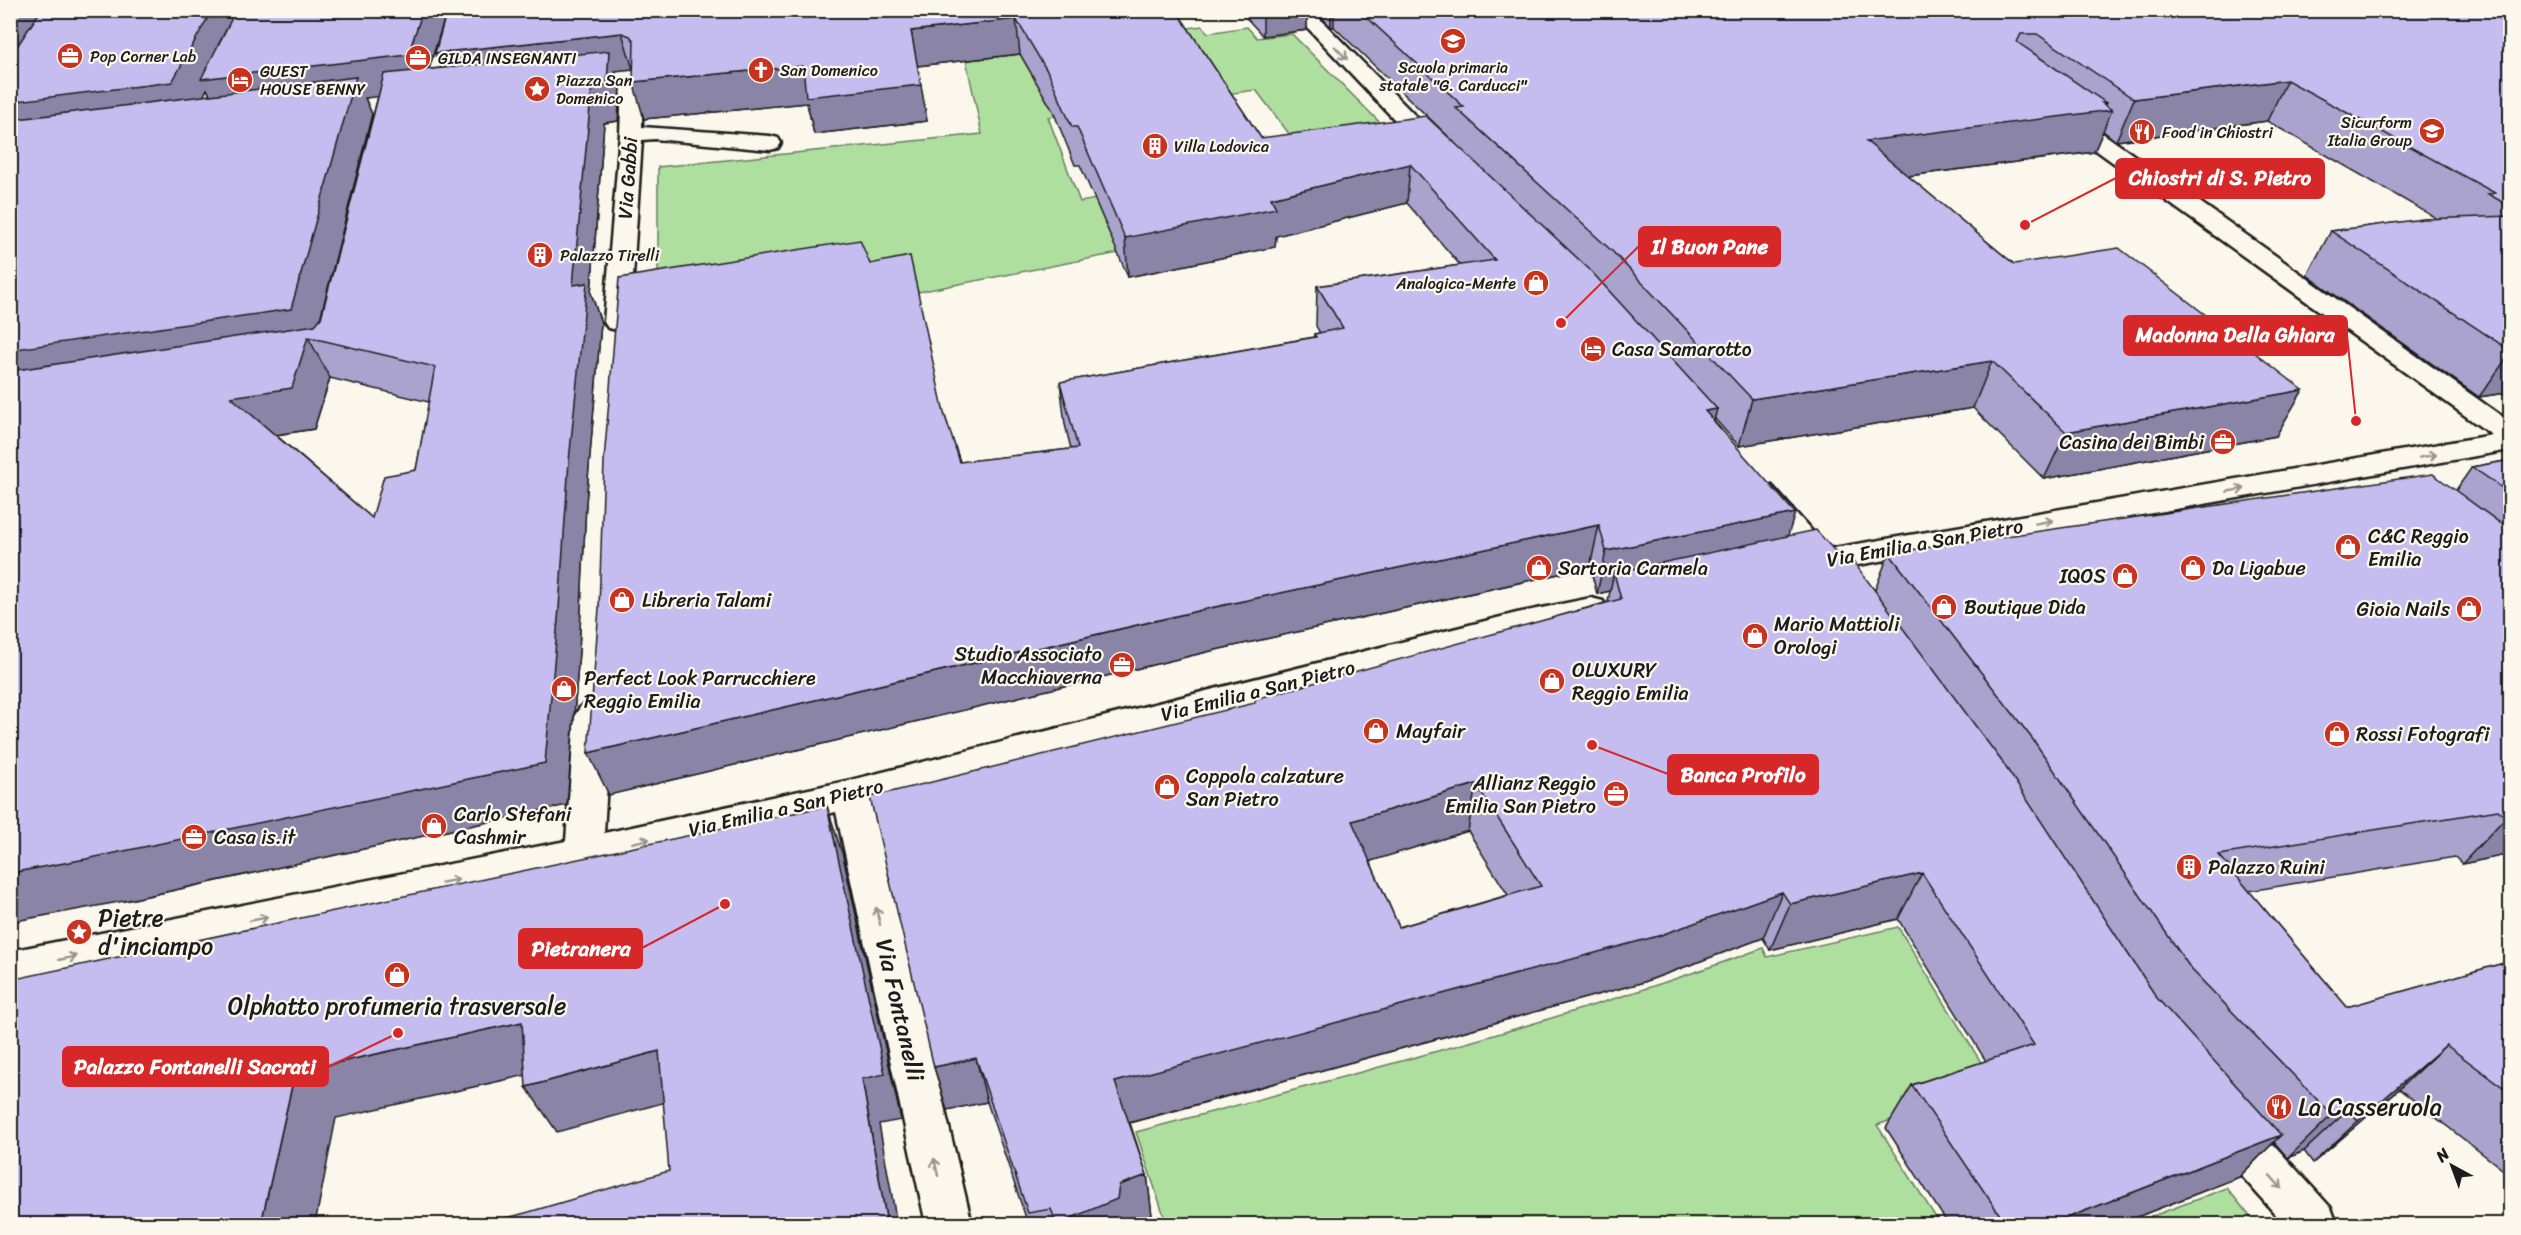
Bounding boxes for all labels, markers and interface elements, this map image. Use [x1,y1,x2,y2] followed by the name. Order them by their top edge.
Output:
[1438,26,1468,56] school or university icon: Scuola primaria statale "G. Carducci"
[55,41,85,71] office icon: Pop Corner Lab
[90,42,197,71] place label: Pop Corner Lab
[403,43,433,73] office icon: GILDA INSEGNANTI
[438,44,576,73] place label: GILDA INSEGNANTI
[1333,45,1348,60] one-way arrow
[1378,53,1528,100] place label: Scuola primaria statale "G. Carducci"
[746,55,776,85] church icon: San Domenico
[780,56,878,85] place label: San Domenico
[260,57,366,104] place label: GUEST HOUSE BENNY
[225,65,255,95] hotel icon: GUEST HOUSE BENNY
[556,66,633,113] place label: Piazza San Domenico
[522,74,552,104] place icon: Piazza San Domenico
[2327,108,2413,155] place label: Sicurform Italia Group
[2417,116,2447,146] school or university icon: Sicurform Italia Group
[2127,117,2157,147] restaurant icon: Food in Chiostri
[2162,118,2274,147] place label: Food in Chiostri
[1140,131,1170,161] building icon: Villa Lodovica
[1174,132,1269,161] place label: Villa Lodovica
[608,134,648,220] street label: Via Gabbi
[2116,159,2324,198] callout: Chiostri di S. Pietro
[2128,159,2312,197] text: Chiostri di S. Pietro
[1639,227,1780,266] callout: Il Buon Pane
[1651,228,1769,266] text: Il Buon Pane
[525,240,555,270] building icon: Palazzo Tirelli
[560,241,660,270] place label: Palazzo Tirelli
[1521,268,1551,298] shop icon: Analogica-Mente
[1395,269,1516,298] place label: Analogica-Mente
[2124,316,2347,355] callout: Madonna Della Ghiara
[2134,316,2336,354] text: Madonna Della Ghiara
[1612,332,1752,367] place label: Casa Samarotto
[1578,334,1608,364] hotel icon: Casa Samarotto
[2060,425,2205,460] place label: Casina dei Bimbi
[2208,427,2238,457] office icon: Casina dei Bimbi
[2418,450,2438,461] one-way arrow
[2226,484,2246,495] one-way arrow
[1824,508,2026,578] street label: Via Emilia a San Pietro
[2034,517,2053,528] one-way arrow
[2368,519,2469,577] place label: C&C Reggio Emilia
[2333,532,2363,562] shop icon: C&C Reggio Emilia
[1558,551,1708,586] place label: Sartoria Carmela
[2212,551,2306,586] place label: Da Ligabue
[1524,553,1554,583] shop icon: Sartoria Carmela
[2178,553,2208,583] shop icon: Da Ligabue
[2059,559,2106,594] place label: IQOS
[2110,561,2140,591] shop icon: IQOS
[642,583,773,618] place label: Libreria Talami
[607,585,637,615] shop icon: Libreria Talami
[1964,590,2086,625] place label: Boutique Dida
[1929,592,1959,622] shop icon: Boutique Dida
[2357,592,2451,627] place label: Gioia Nails
[2454,594,2484,624] shop icon: Gioia Nails
[1774,607,1901,665] place label: Mario Mattioli Orologi
[1740,621,1770,651] shop icon: Mario Mattioli Orologi
[954,637,1103,695] place label: Studio Associato Macchiaverna
[1107,650,1137,680] office icon: Studio Associato Macchiaverna
[1157,650,1359,732] street label: Via Emilia a San Pietro
[1572,653,1688,711] place label: OLUXURY Reggio Emilia
[584,661,816,719] place label: Perfect Look Parrucchiere Reggio Emilia
[1537,666,1567,696] shop icon: OLUXURY Reggio Emilia
[549,674,579,704] shop icon: Perfect Look Parrucchiere Reggio Emilia
[1396,714,1466,749] place label: Mayfair
[1361,716,1391,746] shop icon: Mayfair
[2356,717,2491,752] place label: Rossi Fotografi
[2322,719,2352,749] shop icon: Rossi Fotografi
[1668,755,1818,794] callout: Banca Profilo
[1680,756,1806,794] text: Banca Profilo
[1186,759,1344,817] place label: Coppola calzature San Pietro
[1445,766,1596,824] place label: Allianz Reggio Emilia San Pietro
[685,769,887,847] street label: Via Emilia a San Pietro
[1152,772,1182,802] shop icon: Coppola calzature San Pietro
[1601,779,1631,809] office icon: Allianz Reggio Emilia San Pietro
[454,797,573,855] place label: Carlo Stefani Cashmir
[419,811,449,841] shop icon: Carlo Stefani Cashmir
[214,820,296,855] place label: Casa is.it
[179,822,209,852] office icon: Casa is.it
[631,835,650,846] one-way arrow
[2208,850,2325,885] place label: Palazzo Ruini
[2174,852,2204,882] building icon: Palazzo Ruini
[440,874,459,886] one-way arrow
[98,897,213,967] place label: Pietre d'inciampo
[872,907,884,926] one-way arrow
[249,913,268,924] one-way arrow
[64,917,94,947] place icon: Pietre d'inciampo
[519,929,642,968] callout: Pietranera
[531,930,632,968] text: Pietranera
[863,934,937,1086] street label: Via Fontanelli
[58,952,77,963] one-way arrow
[382,960,412,990] shop icon: Olphatto profumeria trasversale
[228,985,566,1027] place label: Olphatto profumeria trasversale
[63,1047,328,1086] callout: Palazzo Fontanelli Sacrati
[74,1048,317,1086] text: Palazzo Fontanelli Sacrati
[2298,1086,2442,1128] place label: La Casseruola
[2264,1092,2294,1122] restaurant icon: La Casseruola
[2422,1136,2482,1196] north arrow
[2428,1140,2457,1170] text: N
[930,1158,942,1177] one-way arrow
[2269,1174,2283,1189] one-way arrow

